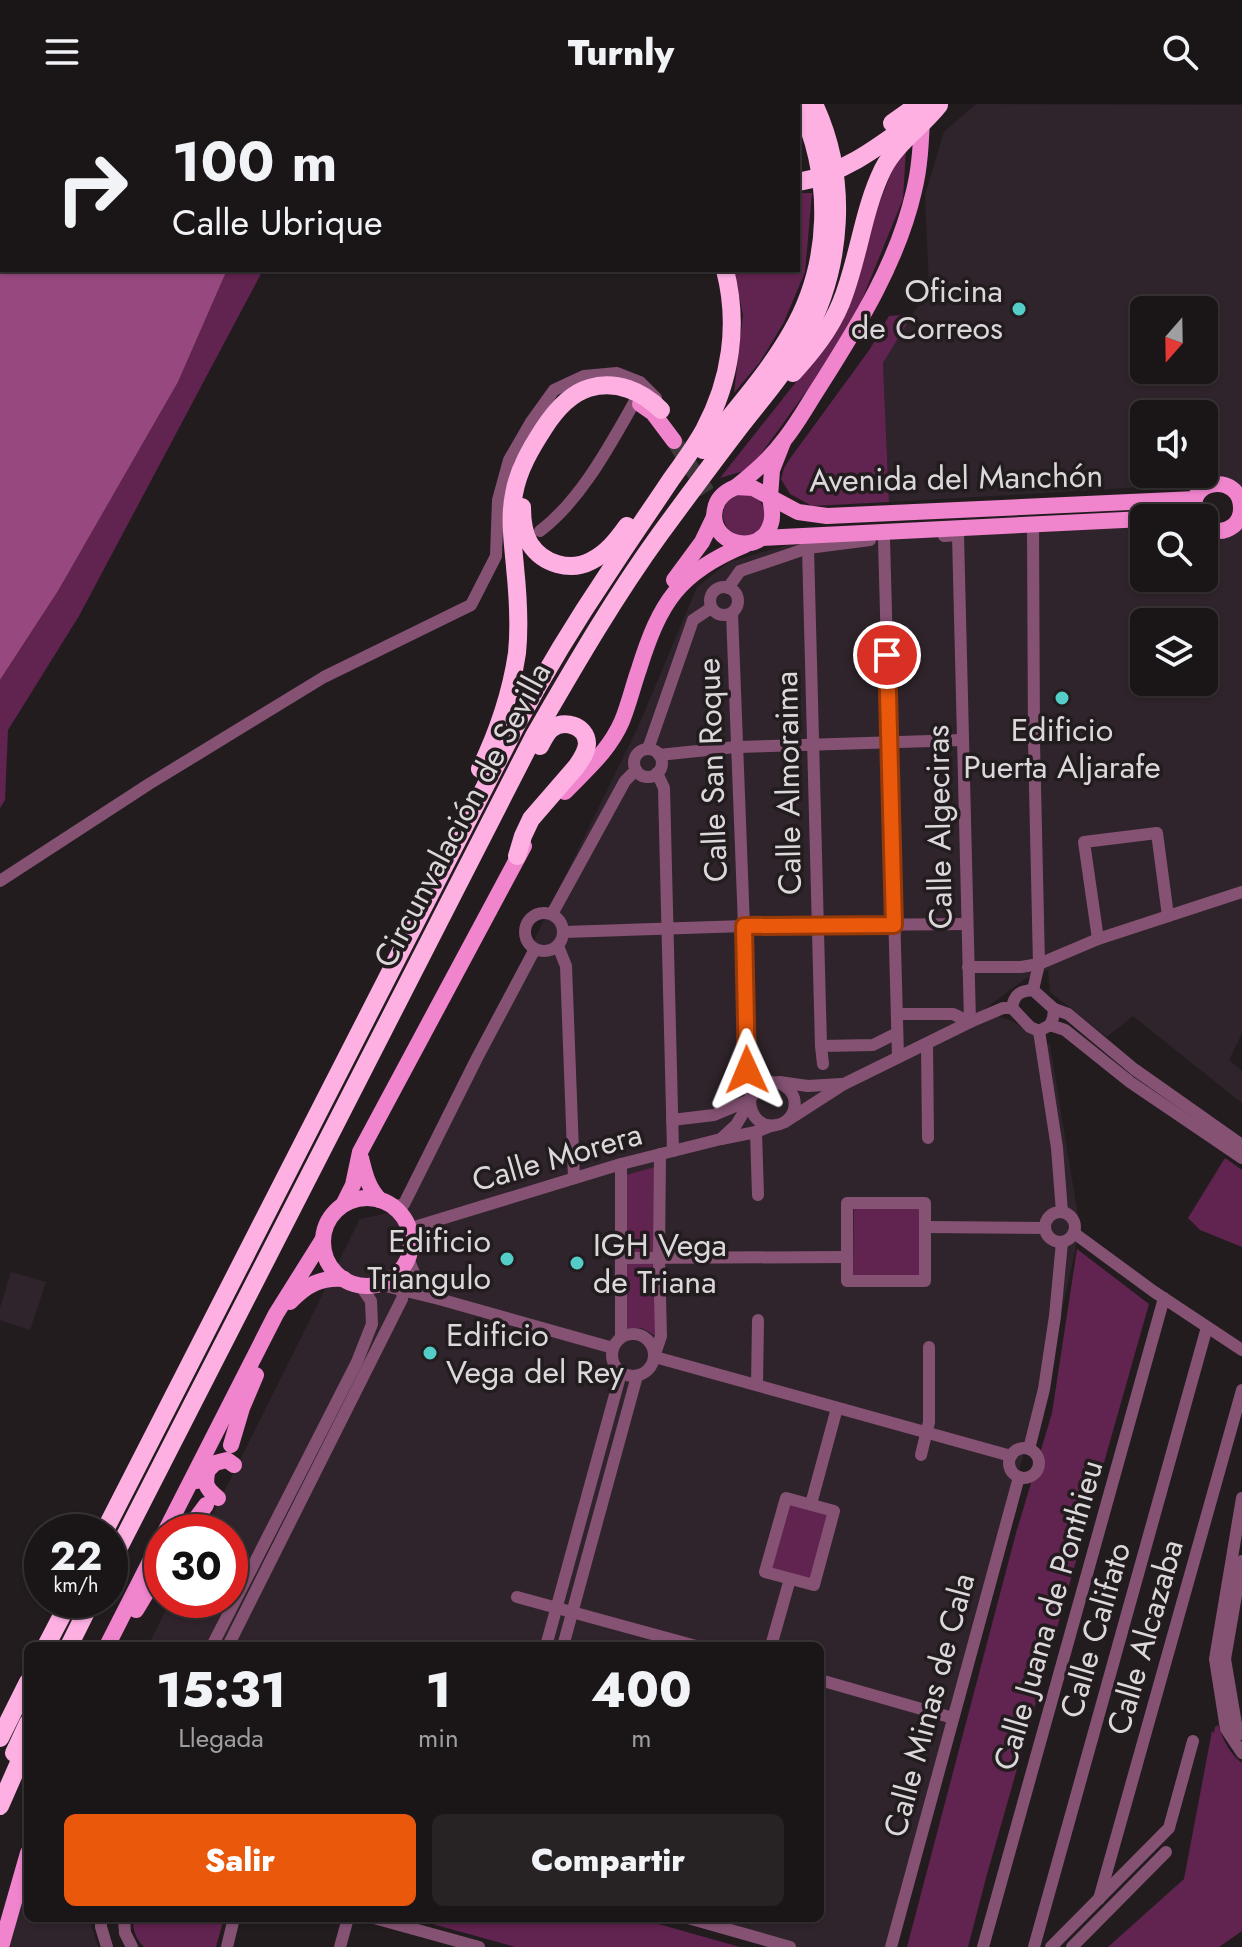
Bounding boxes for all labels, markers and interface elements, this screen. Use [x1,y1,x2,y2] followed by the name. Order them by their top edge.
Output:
[568,26,674,78] text: Turnly
[40,30,84,74] icon: menu
[1158,30,1202,74] icon: search
[172,121,337,202] text: 100 m
[40,136,144,240] icon: right
[172,196,383,248] text: Calle Ubrique
[851,268,1003,351] place label: Oficina de Correos
[1130,296,1218,384] north arrow
[1130,296,1218,696] map controls
[1010,300,1028,318] marker: Oficina de Correos
[1130,400,1218,488] button: sound
[809,452,1103,504] street label: Avenida del Manchón
[1130,504,1218,592] button: search
[1130,608,1218,696] button: layers
[853,621,921,689] pin
[865,633,909,677] icon: arrive
[362,654,562,976] street label: Circunvalación de Sevilla
[685,657,739,883] street label: Calle San Roque
[763,671,813,895] street label: Calle Almoraima
[1053,689,1071,707] marker: Edificio Puerta Aljarafe
[963,707,1161,790] place label: Edificio Puerta Aljarafe
[914,725,964,929] street label: Calle Algeciras
[705,1028,789,1112] position arrow
[467,1111,647,1203] street label: Calle Morera
[367,1218,491,1301] place label: Edificio Triangulo
[593,1222,727,1305] place label: IGH Vega de Triana
[498,1250,516,1268] marker: Edificio Triangulo
[568,1254,586,1272] marker: IGH Vega de Triana
[446,1312,625,1395] place label: Edificio Vega del Rey
[421,1344,439,1362] marker: Edificio Vega del Rey
[982,1454,1114,1776] street label: Calle Juana de Ponthieu
[144,1514,248,1618] speed limit sign: 30
[50,1527,102,1585] text: 22
[1095,1534,1195,1740] street label: Calle Alcazaba
[1048,1537,1142,1723] street label: Calle Califato
[872,1568,986,1842] street label: Calle Minas de Cala
[53,1571,99,1600] text: km/h
[156,1656,286,1725] text: 15:31
[426,1656,451,1725] text: 1
[591,1656,692,1725] text: 400
[178,1719,264,1757] text: Llegada
[418,1719,459,1757] text: min
[631,1719,652,1757] text: m
[64,1814,416,1906] button: Salir
[432,1814,784,1906] button: Compartir

